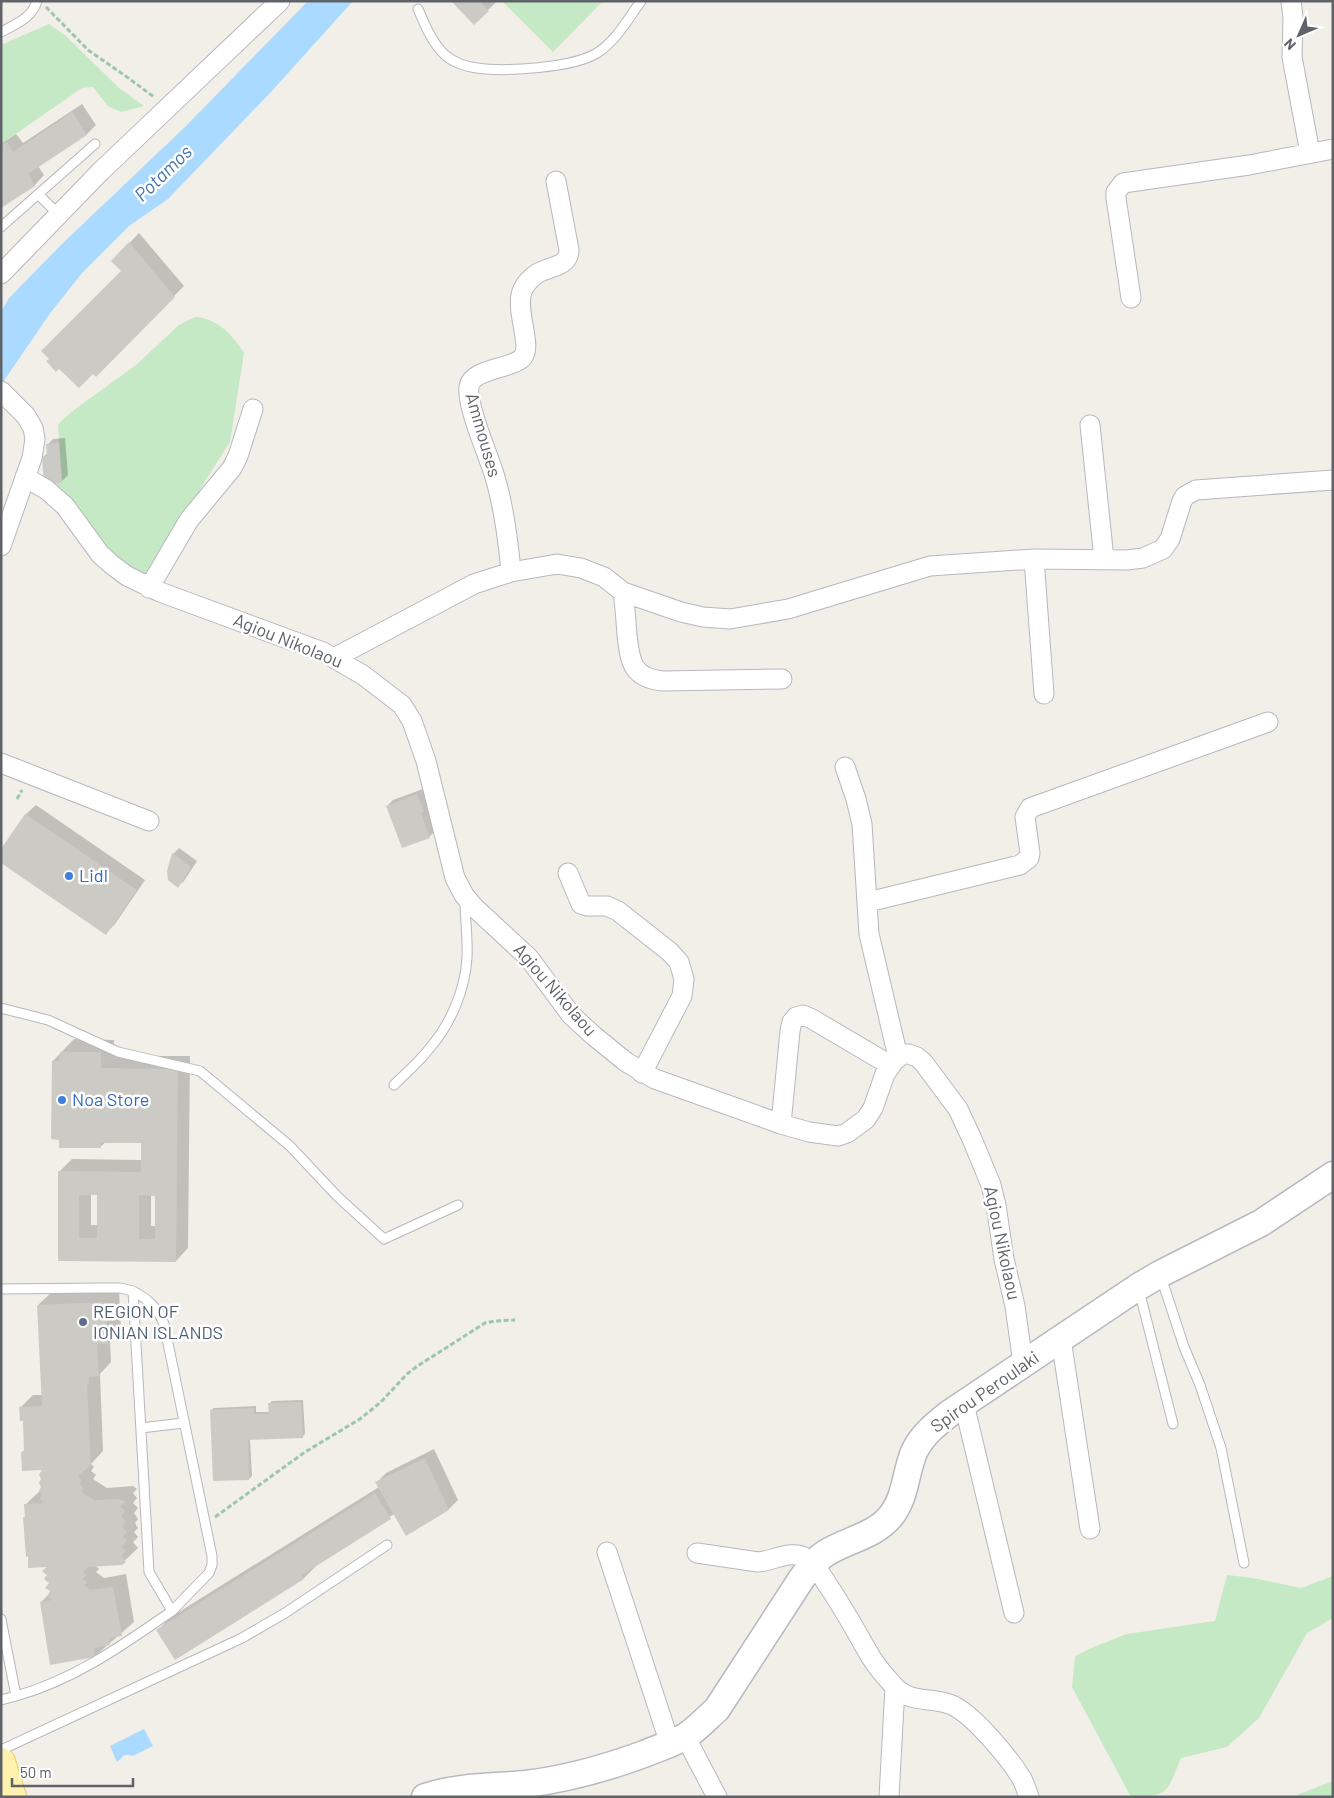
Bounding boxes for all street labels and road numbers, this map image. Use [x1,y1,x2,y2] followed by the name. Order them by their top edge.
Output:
[461,390,506,479] street label: Ammouses
[231,608,346,672] street label: Agiou Nikolaou
[509,938,602,1040] street label: Agiou Nikolaou
[980,1184,1026,1302] street label: Agiou Nikolaou
[926,1346,1043,1437] street label: Spirou Peroulaki

